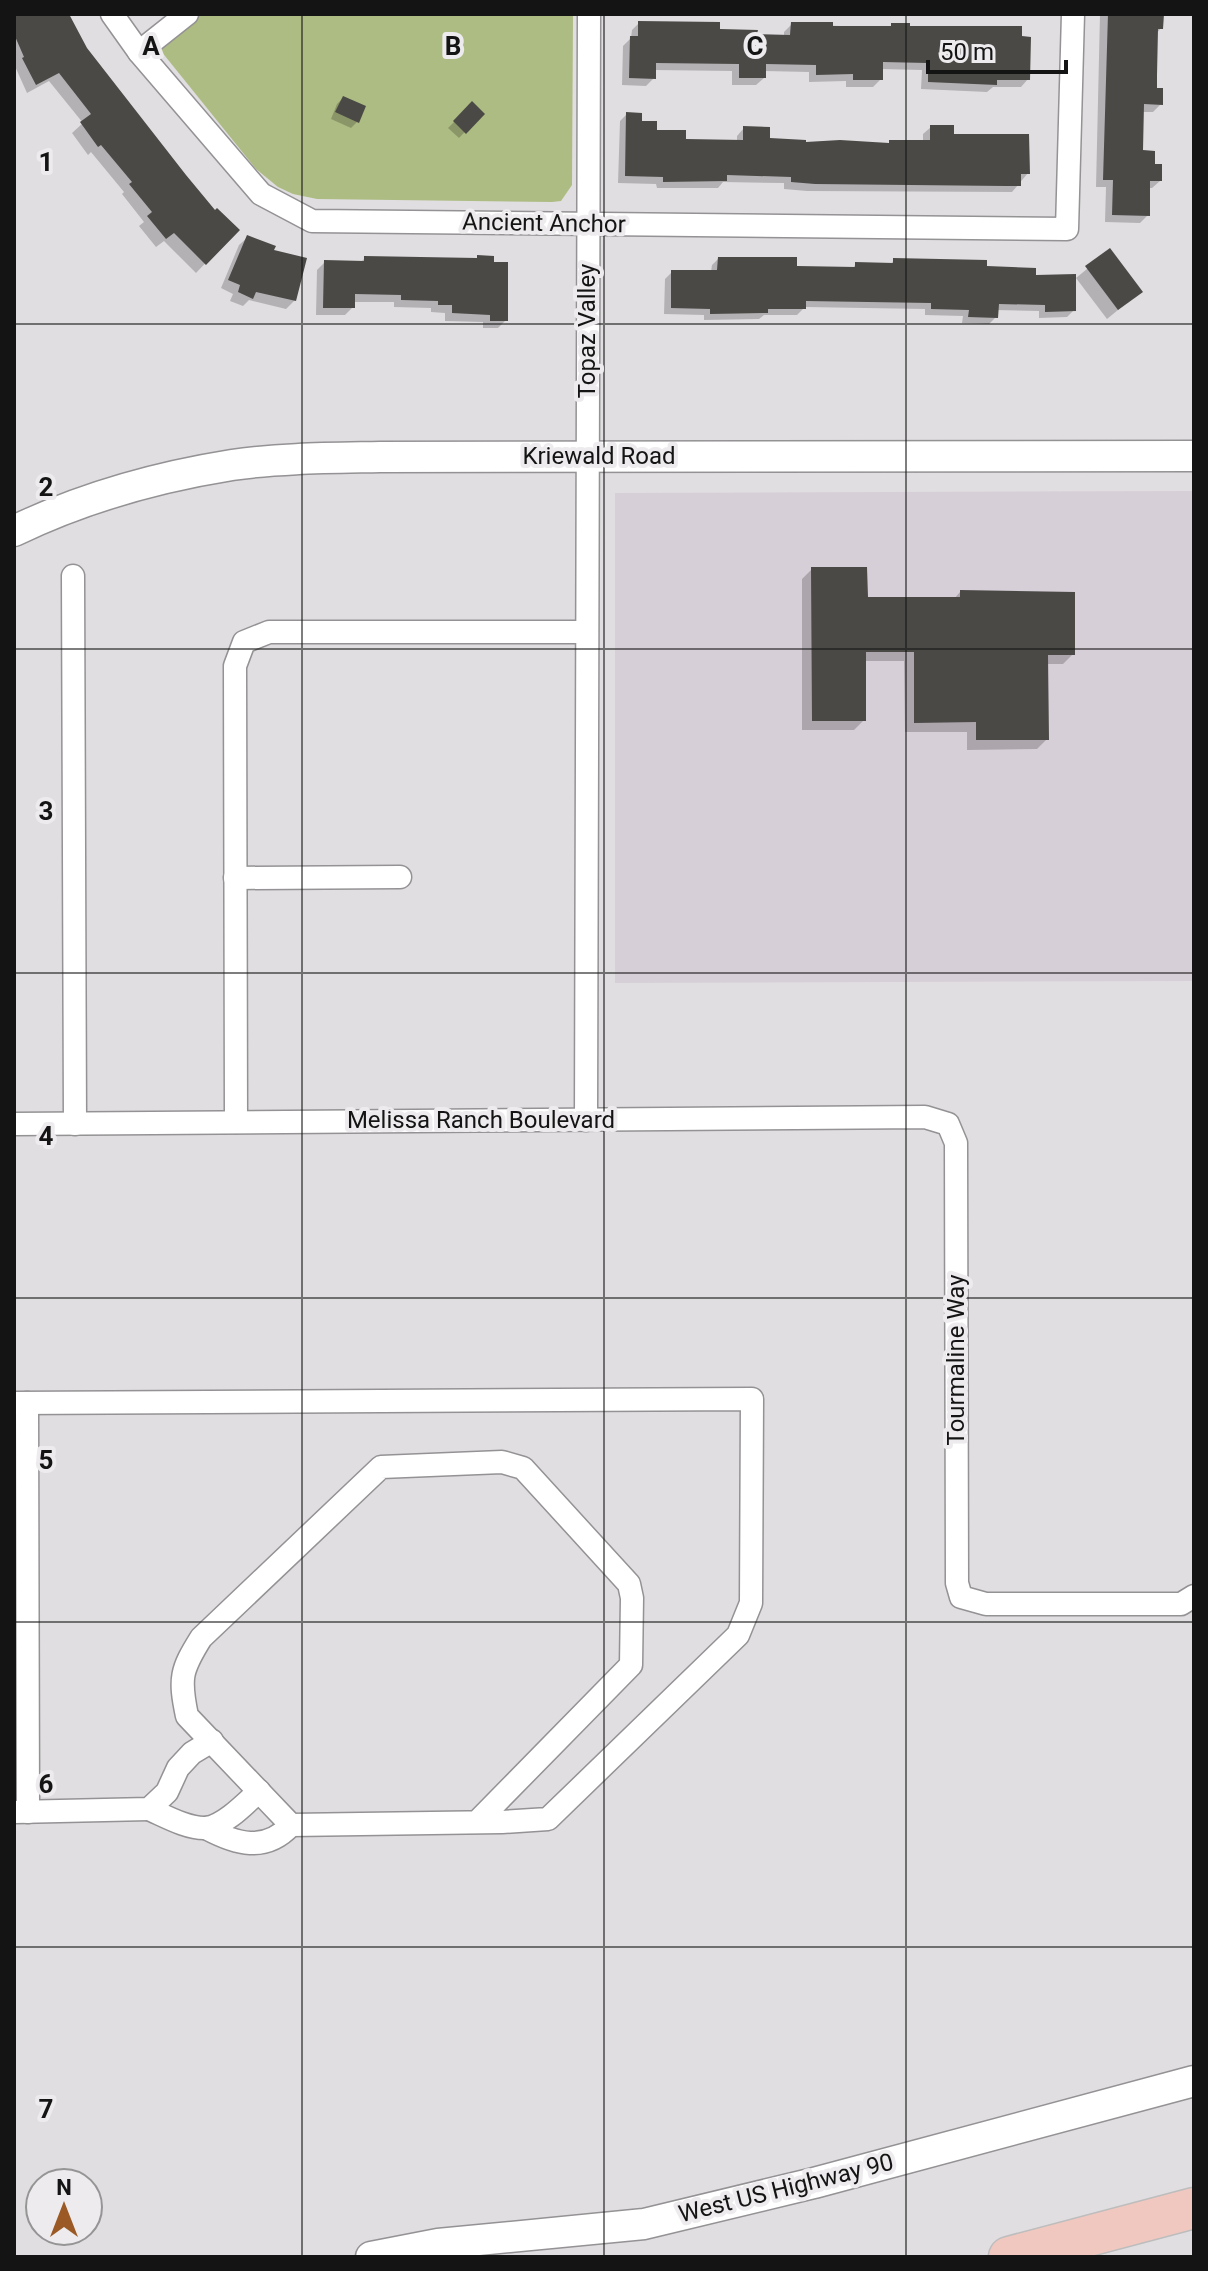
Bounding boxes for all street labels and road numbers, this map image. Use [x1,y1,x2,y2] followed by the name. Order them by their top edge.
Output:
[462,208,626,238] street label: Ancient Anchor
[573,263,601,398] street label: Topaz Valley
[522,442,676,470] street label: Kriewald Road
[347,1106,615,1134] street label: Melissa Ranch Boulevard
[942,1274,970,1446] street label: Tourmaline Way
[676,2148,896,2228] street label: West US Highway 90

